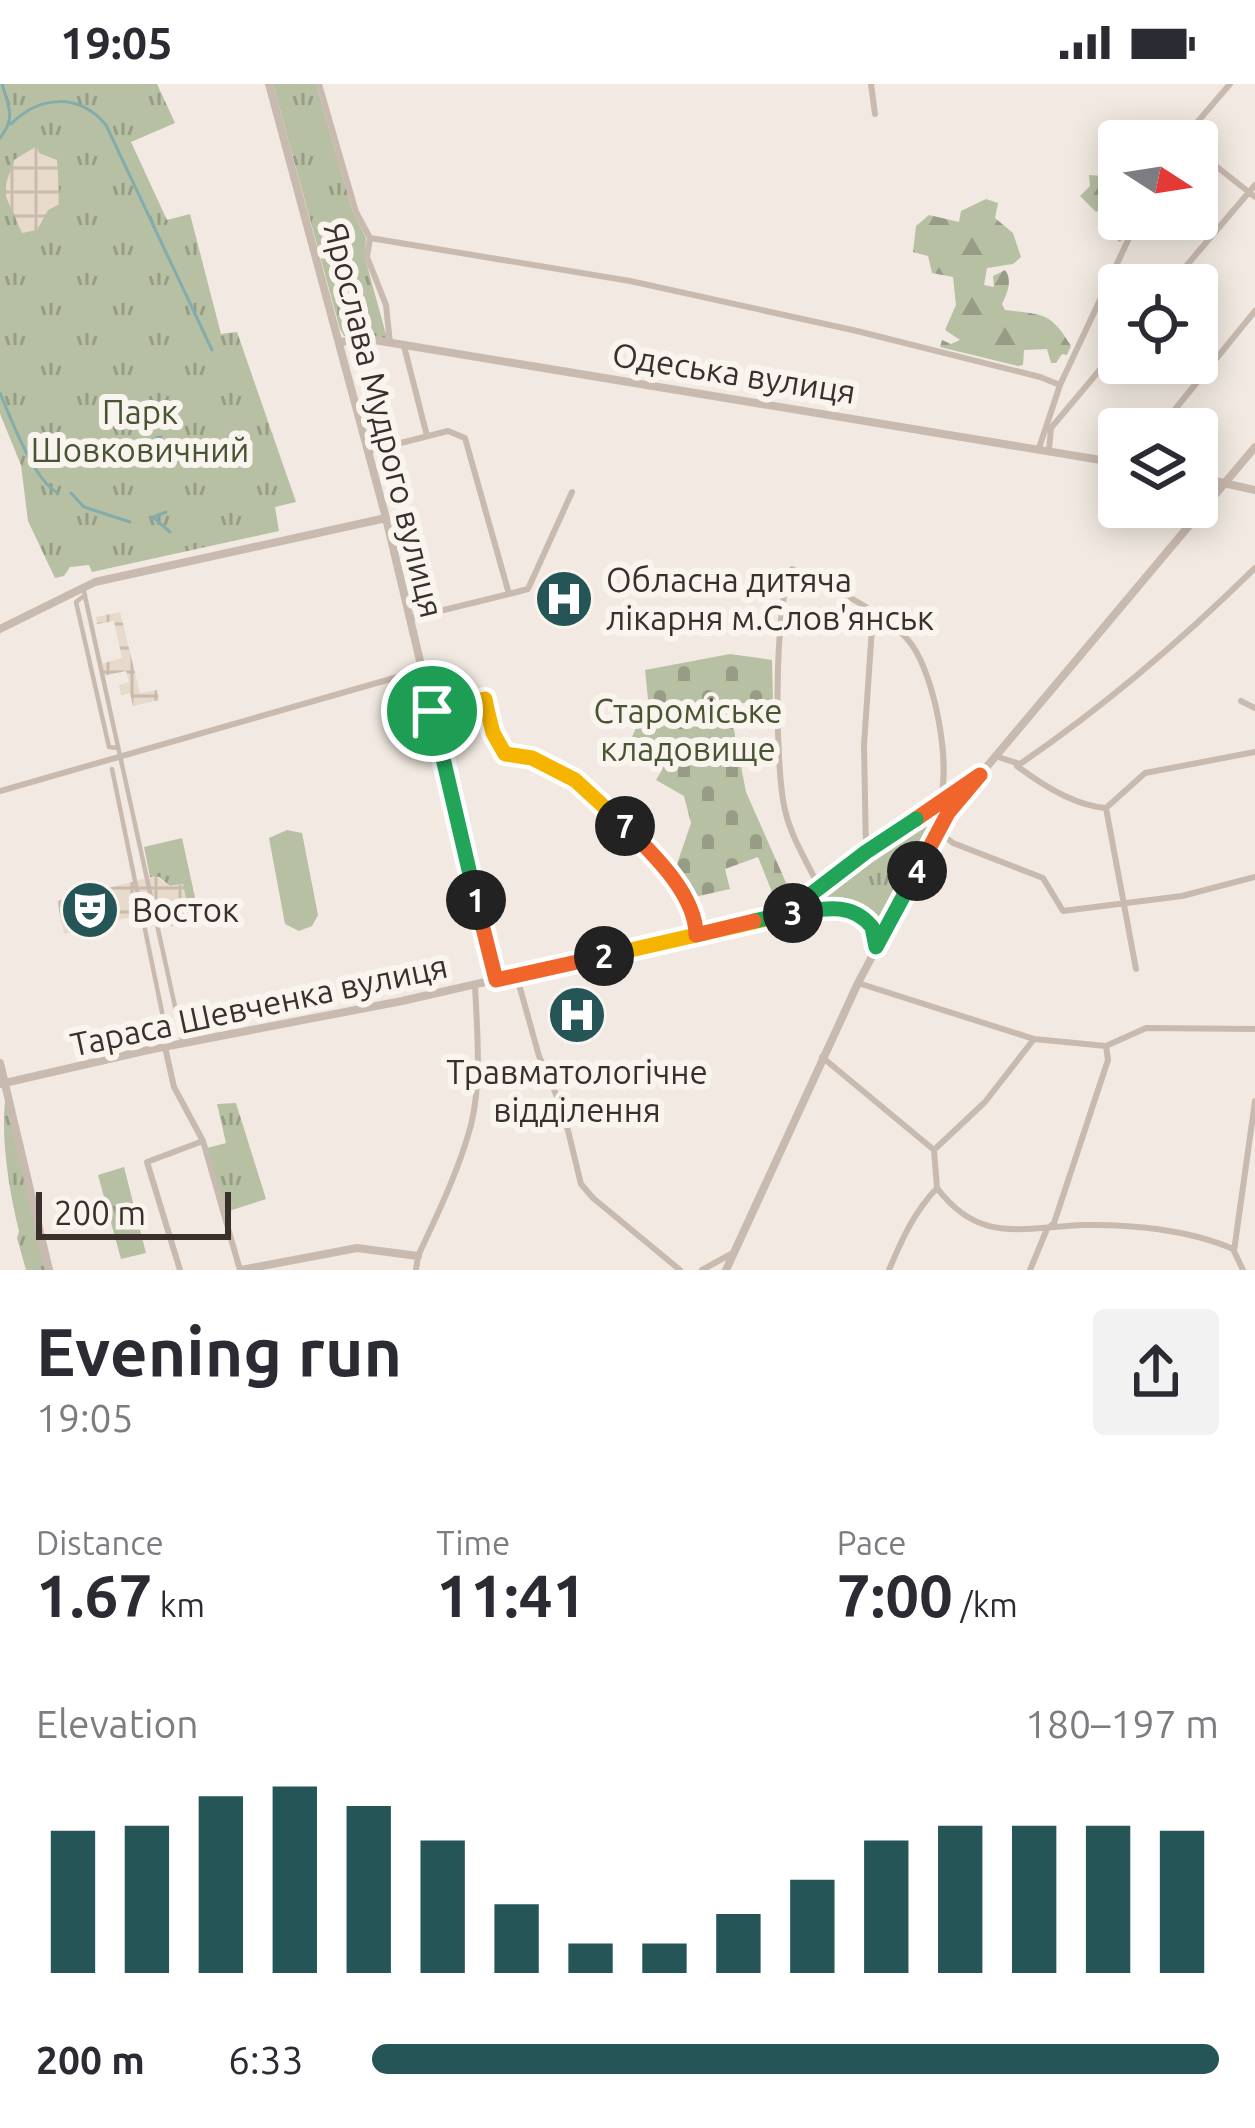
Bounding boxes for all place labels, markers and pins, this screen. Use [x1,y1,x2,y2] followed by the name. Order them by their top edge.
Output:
[606,561,934,636] place label: Обласна дитяча лікарня м.Слов'янськ
[533,568,595,630] hospital icon: Обласна дитяча лікарня м.Слов'янськ
[381,660,483,762] pin
[595,796,655,856] pin: 7
[887,841,947,901] pin: 4
[446,870,506,930] pin: 1
[59,879,121,941] theatre icon: Восток
[763,883,823,943] pin: 3
[132,891,239,928] place label: Восток
[574,926,634,986] pin: 2
[546,984,608,1046] hospital icon: Травматологічне відділення
[446,1053,708,1128] place label: Травматологічне відділення

